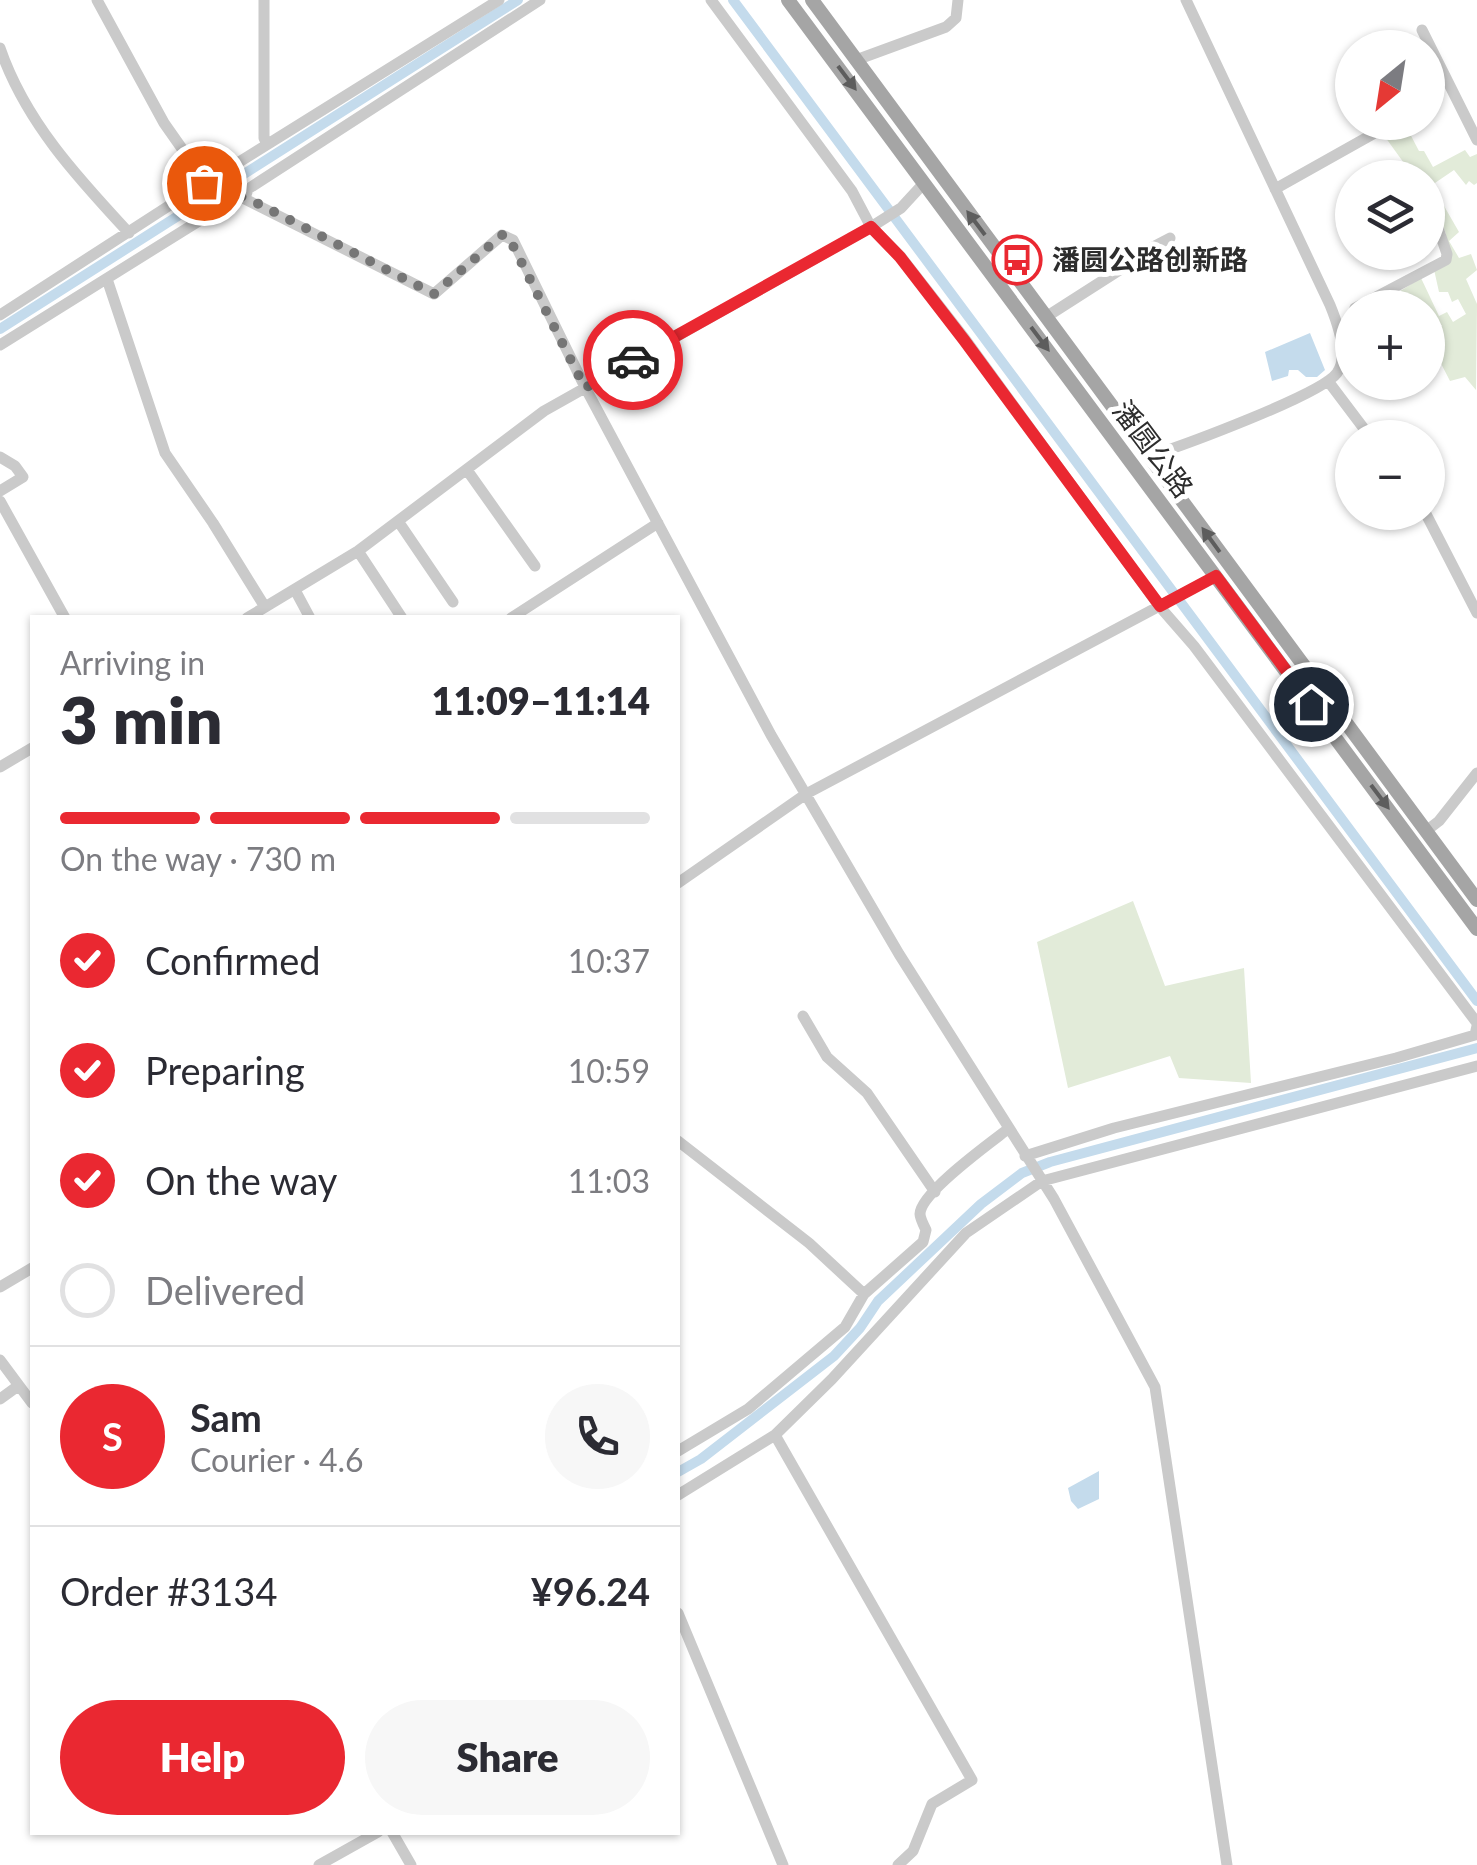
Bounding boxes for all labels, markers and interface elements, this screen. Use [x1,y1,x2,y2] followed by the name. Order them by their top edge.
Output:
[1335,30,1445,140] north arrow
[1335,30,1445,530] map controls
[836,65,856,91] one-way arrow
[162,141,247,226] pin
[177,156,232,211] icon: bag
[1335,160,1445,270] button: layers
[966,210,986,236] one-way arrow
[991,234,1043,286] bus stop icon: 潘圆公路创新路
[1052,242,1248,276] place label: 潘圆公路创新路
[1335,290,1445,400] button: +
[583,310,683,410] courier
[1030,326,1050,352] one-way arrow
[606,333,661,388] icon: car
[1107,393,1201,503] street label: 潘圆公路
[1335,420,1445,530] button: −
[1202,527,1222,553] one-way arrow
[60,643,205,682] text: Arriving in
[1269,662,1354,747] pin
[431,677,650,723] text: 11:09–11:14
[1284,677,1339,732] icon: home
[60,680,222,758] text: 3 min
[1369,784,1389,810] one-way arrow
[60,839,336,878] text: On the way · 730 m
[60,933,115,988] icon: check
[145,937,321,983] text: Confirmed
[568,941,650,980] text: 10:37
[60,1043,115,1098] icon: check
[145,1047,305,1093] text: Preparing
[568,1051,650,1090] text: 10:59
[60,1153,115,1208] icon: check
[145,1157,337,1203] text: On the way
[568,1161,650,1200] text: 11:03
[145,1267,305,1313] text: Delivered
[545,1384,650,1489] button: phone
[190,1394,262,1440] text: Sam
[102,1413,123,1459] text: S
[190,1440,364,1479] text: Courier · 4.6
[60,1568,277,1614] text: Order #3134
[531,1568,650,1614] text: ¥96.24
[60,1700,345,1815] button: Help
[365,1700,650,1815] button: Share

